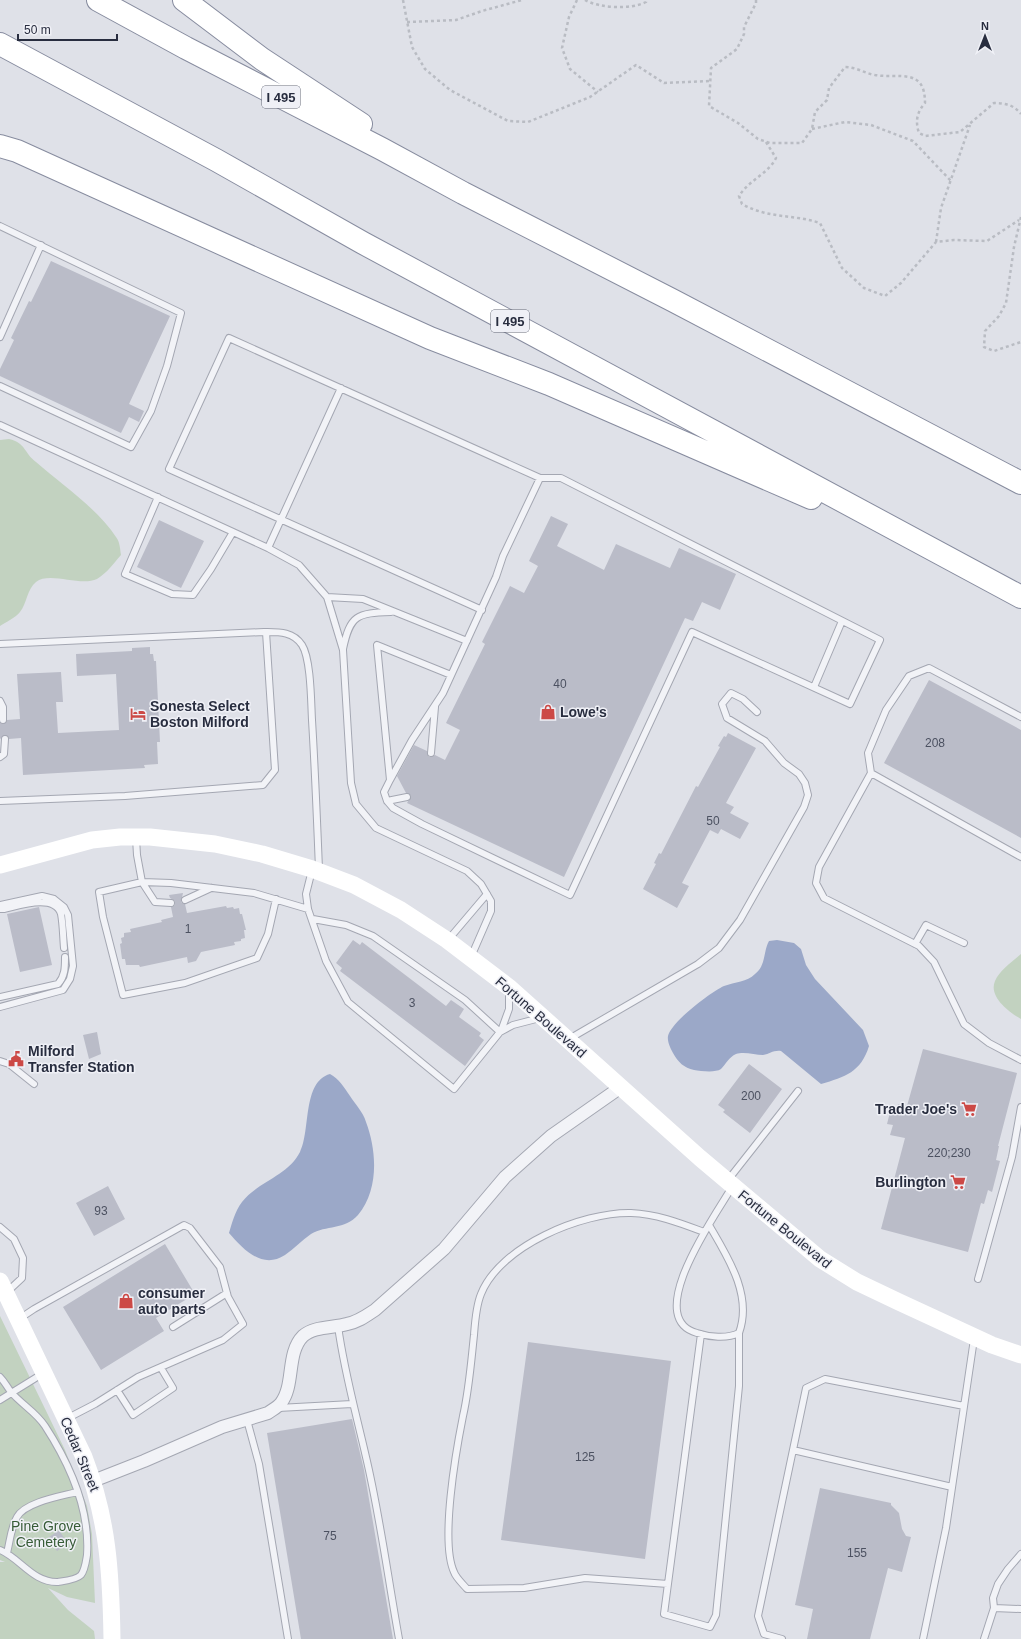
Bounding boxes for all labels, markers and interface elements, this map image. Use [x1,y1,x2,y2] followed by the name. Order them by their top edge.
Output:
[18,16,117,42] scale bar
[965,16,1005,56] north arrow
[981,20,989,32] text: N
[24,23,51,37] text: 50 m
[262,86,300,108] road number: I 495
[491,310,529,332] road number: I 495
[553,677,567,691] house number: 40
[150,698,250,730] place label: Sonesta Select Boston Milford
[539,703,557,721] shop icon: Lowe's
[560,704,607,720] place label: Lowe's
[129,705,147,723] hotel icon: Sonesta Select Boston Milford
[925,736,945,750] house number: 208
[706,814,720,828] house number: 50
[185,922,192,936] house number: 1
[492,973,590,1061] street label: Fortune Boulevard
[409,996,416,1010] house number: 3
[28,1043,135,1075] place label: Milford Transfer Station
[7,1050,25,1068] public building icon: Milford Transfer Station
[741,1089,761,1103] house number: 200
[960,1100,978,1118] supermarket icon: Trader Joe's
[875,1101,957,1117] place label: Trader Joe's
[927,1146,971,1160] house number: 220;230
[949,1173,967,1191] supermarket icon: Burlington
[875,1174,946,1190] place label: Burlington
[735,1187,835,1271] street label: Fortune Boulevard
[94,1204,108,1218] house number: 93
[138,1285,206,1317] place label: consumer auto parts
[117,1292,135,1310] shop icon: consumer auto parts
[57,1414,103,1494] street label: Cedar Street
[575,1450,595,1464] house number: 125
[11,1518,81,1550] park label: Pine Grove Cemetery
[323,1529,337,1543] house number: 75
[847,1546,867,1560] house number: 155

